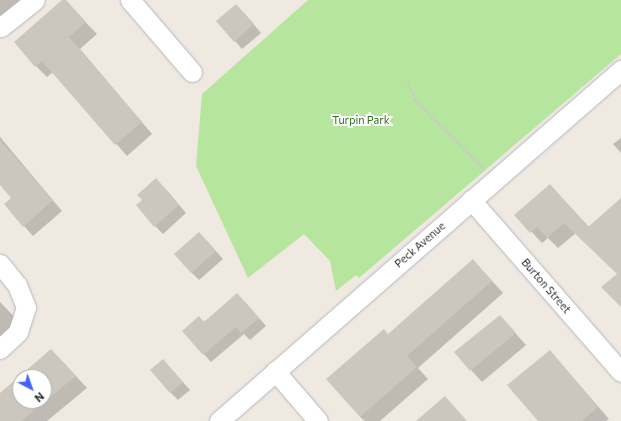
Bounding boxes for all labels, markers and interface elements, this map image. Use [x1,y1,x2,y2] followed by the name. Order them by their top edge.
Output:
[332,113,390,127] park label: Turpin Park
[392,219,448,271] street label: Peck Avenue
[519,256,573,316] street label: Burton Street
[12,369,52,409] north arrow
[32,390,47,405] text: N

